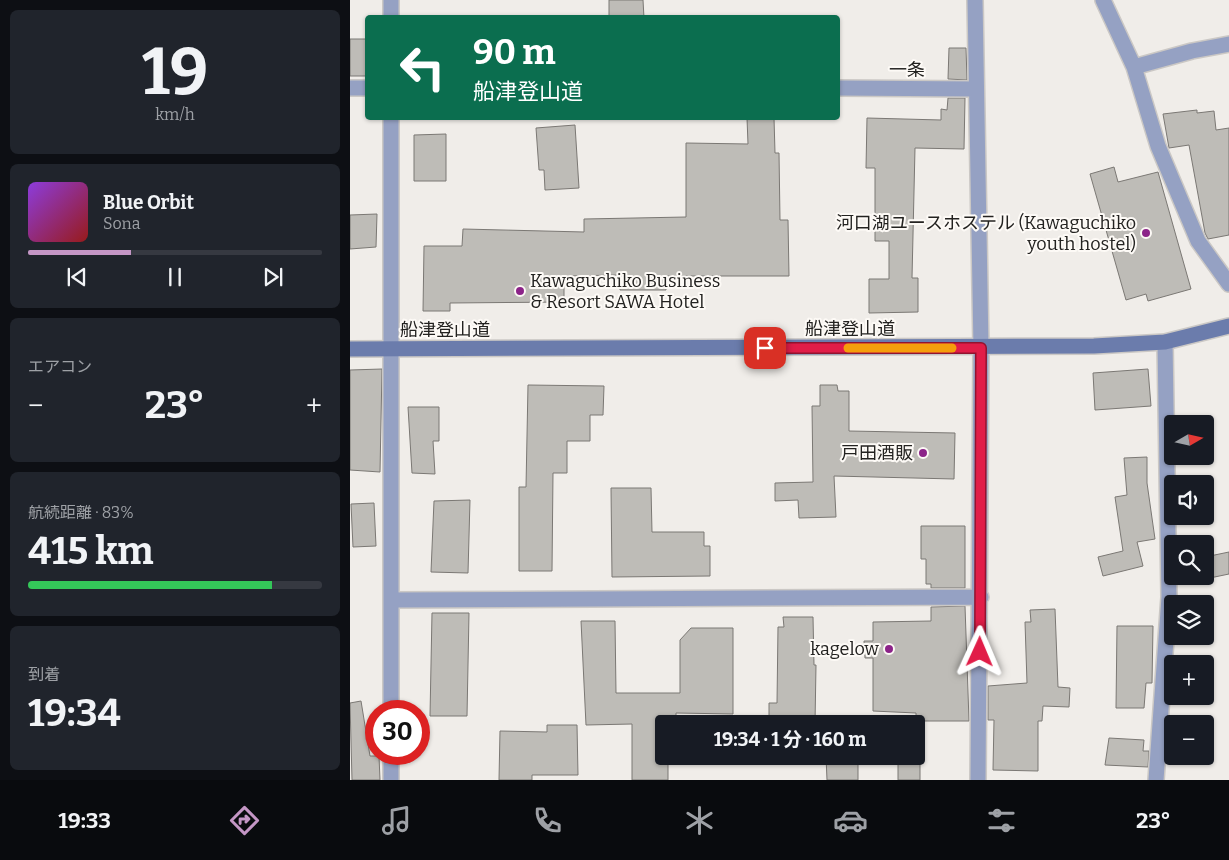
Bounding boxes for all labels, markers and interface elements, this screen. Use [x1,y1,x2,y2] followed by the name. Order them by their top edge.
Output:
[473,31,556,73] text: 90 m
[142,33,208,111] text: 19
[390,35,455,100] icon: left
[889,59,925,81] street label: 一条
[473,78,583,105] text: 船津登山道
[155,105,195,124] text: km/h
[103,191,194,214] text: Blue Orbit
[836,212,1136,255] place label: 河口湖ユースホステル (Kawaguchiko youth hostel)
[103,214,140,233] text: Sona
[1140,227,1152,239] marker: 河口湖ユースホステル (Kawaguchiko youth hostel)
[63,263,91,291] icon: previous
[161,263,189,291] icon: pause
[259,263,287,291] icon: next
[530,270,720,313] place label: Kawaguchiko Business & Resort SAWA Hotel
[514,285,526,297] marker: Kawaguchiko Business & Resort SAWA Hotel
[805,318,895,340] street label: 船津登山道
[400,319,490,341] street label: 船津登山道
[744,327,786,369] pin
[751,334,779,362] icon: arrive
[28,357,92,376] text: エアコン
[145,382,205,428] text: 23°
[28,389,43,422] text: −
[306,389,322,422] text: +
[1164,415,1214,465] north arrow
[1164,415,1214,765] map controls
[841,442,913,464] place label: 戸田酒販
[917,447,929,459] marker: 戸田酒販
[1164,475,1214,525] button: sound
[28,503,134,522] text: 航続距離 · 83%
[28,528,154,574] text: 415 km
[1164,535,1214,585] button: search
[1164,595,1214,645] button: layers
[953,625,1005,677] position arrow
[810,638,880,660] place label: kagelow
[883,643,895,655] marker: kagelow
[1164,655,1214,705] button: +
[28,665,60,684] text: 到着
[28,690,121,736] text: 19:34
[365,700,430,765] speed limit sign: 30
[1164,715,1214,765] button: −
[714,728,866,751] text: 19:34 · 1 分 · 160 m
[227,803,262,838] icon: directions
[379,803,414,838] icon: music
[530,803,565,838] icon: phone
[682,803,717,838] icon: climate
[833,803,868,838] icon: car
[984,803,1019,838] icon: filters
[58,807,111,834] text: 19:33
[1136,807,1171,834] text: 23°

